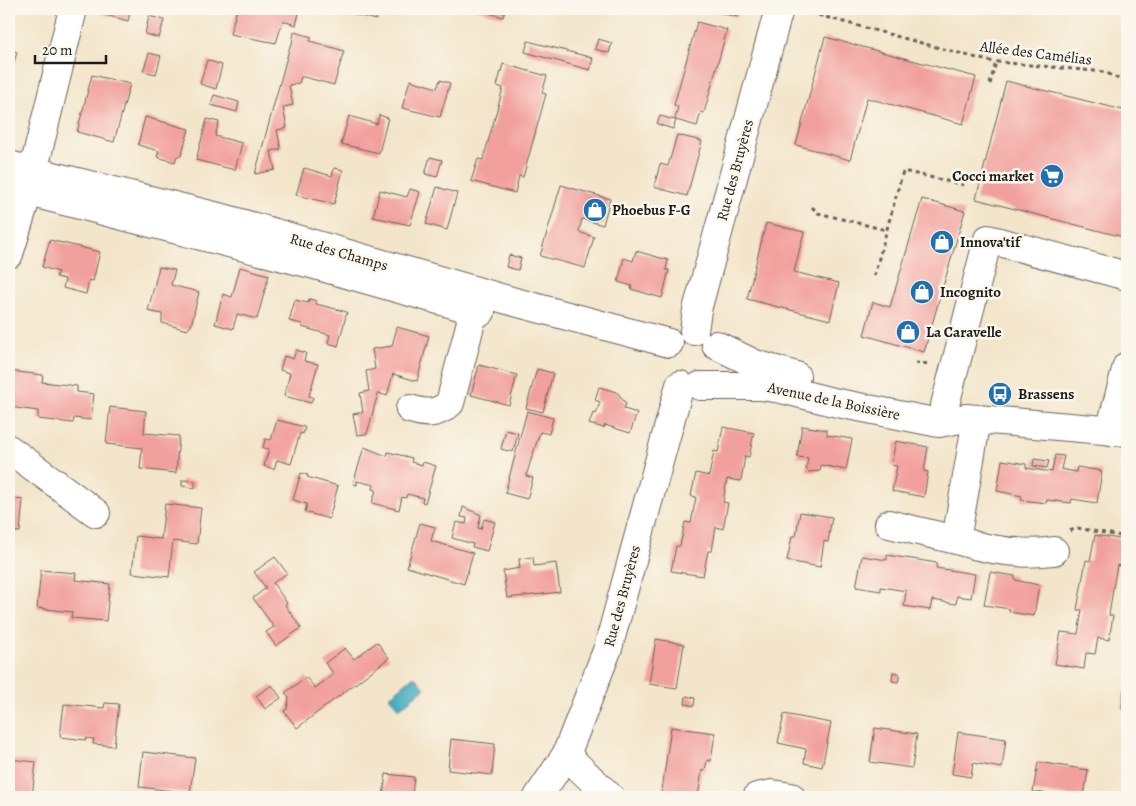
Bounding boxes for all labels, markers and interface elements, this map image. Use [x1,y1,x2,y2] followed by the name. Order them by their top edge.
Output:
[35,32,106,64] scale bar
[978,36,1093,70] street label: Allée des Camélias
[42,40,73,60] text: 20 m
[712,117,758,223] street label: Rue des Bruyères
[1039,163,1065,189] supermarket icon: Cocci market
[952,166,1034,186] place label: Cocci market
[582,197,608,223] shop icon: Phoebus F-G
[612,200,691,220] place label: Phoebus F-G
[288,228,390,276] street label: Rue des Champs
[929,229,955,255] shop icon: Innova'tif
[960,232,1022,252] place label: Innova'tif
[909,279,935,305] shop icon: Incognito
[940,282,1001,302] place label: Incognito
[895,319,921,345] shop icon: La Caravelle
[926,322,1002,342] place label: La Caravelle
[765,377,902,425] street label: Avenue de la Boissière
[987,381,1013,407] bus stop icon: Brassens
[1018,384,1074,404] place label: Brassens
[599,543,645,649] street label: Rue des Bruyères

